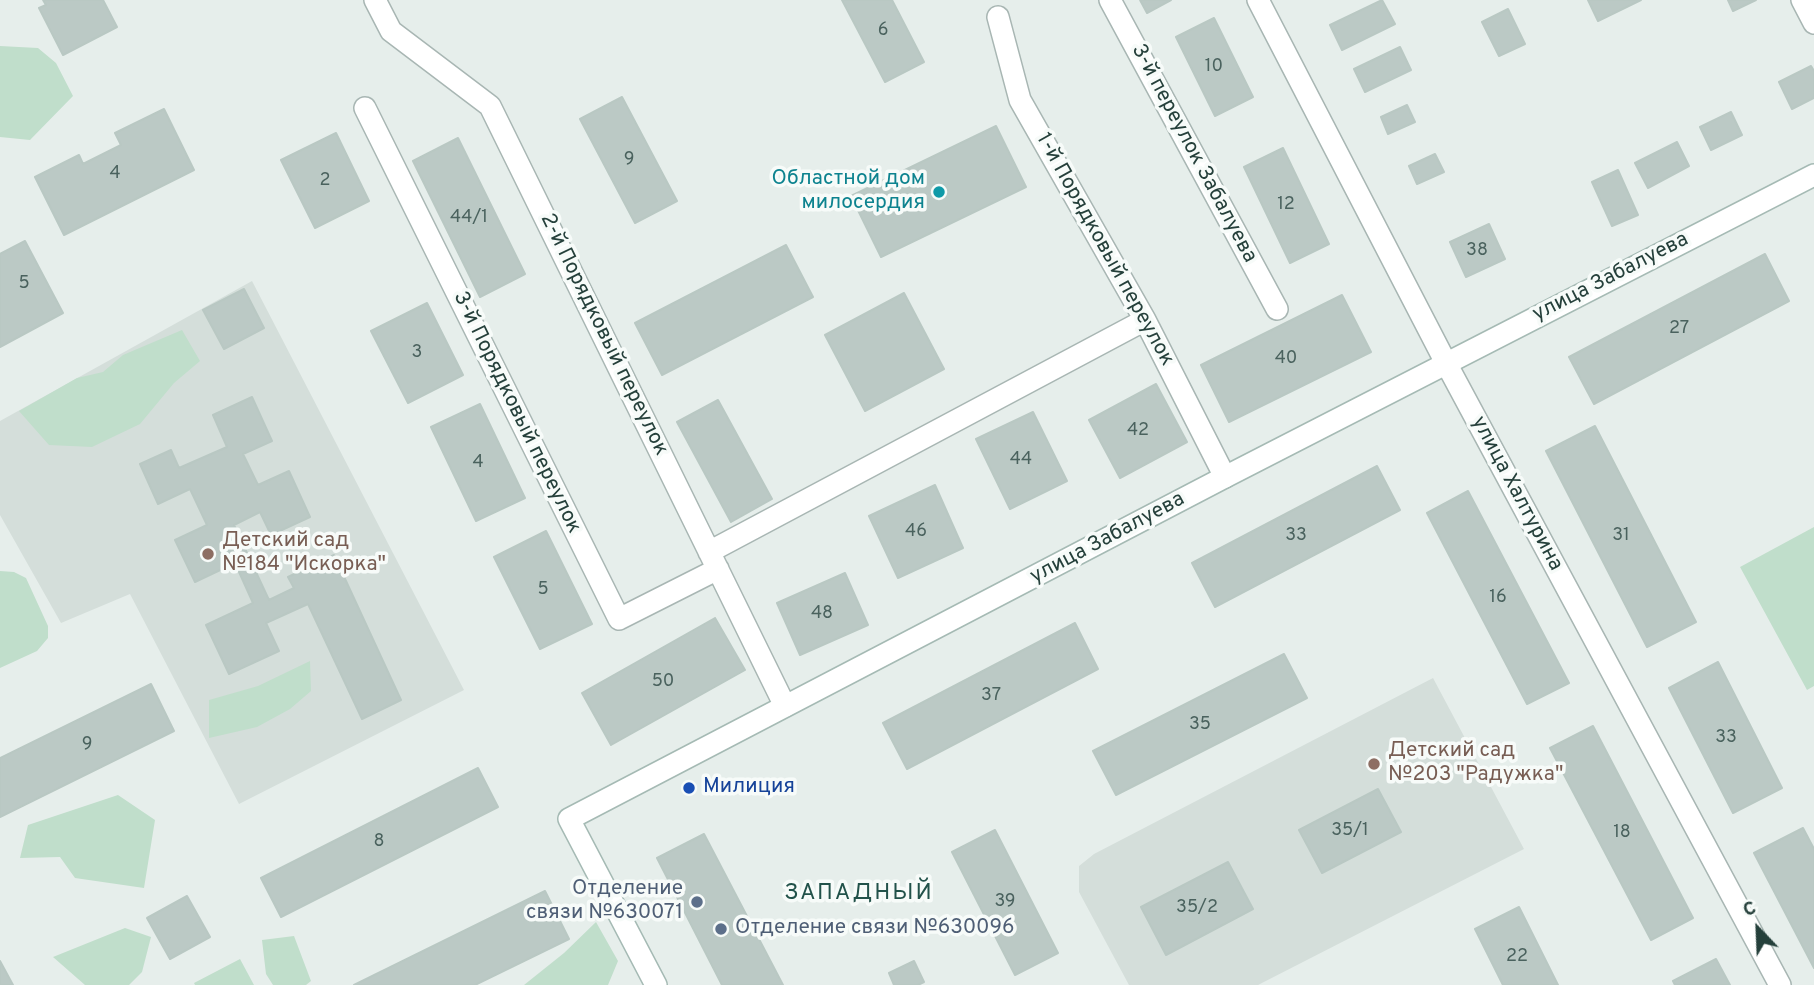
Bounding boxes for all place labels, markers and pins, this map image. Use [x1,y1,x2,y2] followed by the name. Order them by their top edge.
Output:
[772,167,925,217] place label: Областной дом милосердия
[931,184,947,200] marker: Областной дом милосердия
[222,529,386,579] place label: Детский сад №184 "Искорка"
[200,546,216,562] marker: Детский сад №184 "Искорка"
[1388,739,1563,789] place label: Детский сад №203 "Радужка"
[1366,756,1382,772] marker: Детский сад №203 "Радужка"
[703,775,795,801] place label: Милиция
[681,780,697,796] marker: Милиция
[526,877,683,927] place label: Отделение связи №630071
[689,894,705,910] marker: Отделение связи №630071
[735,916,1015,942] place label: Отделение связи №630096
[713,921,729,937] marker: Отделение связи №630096

